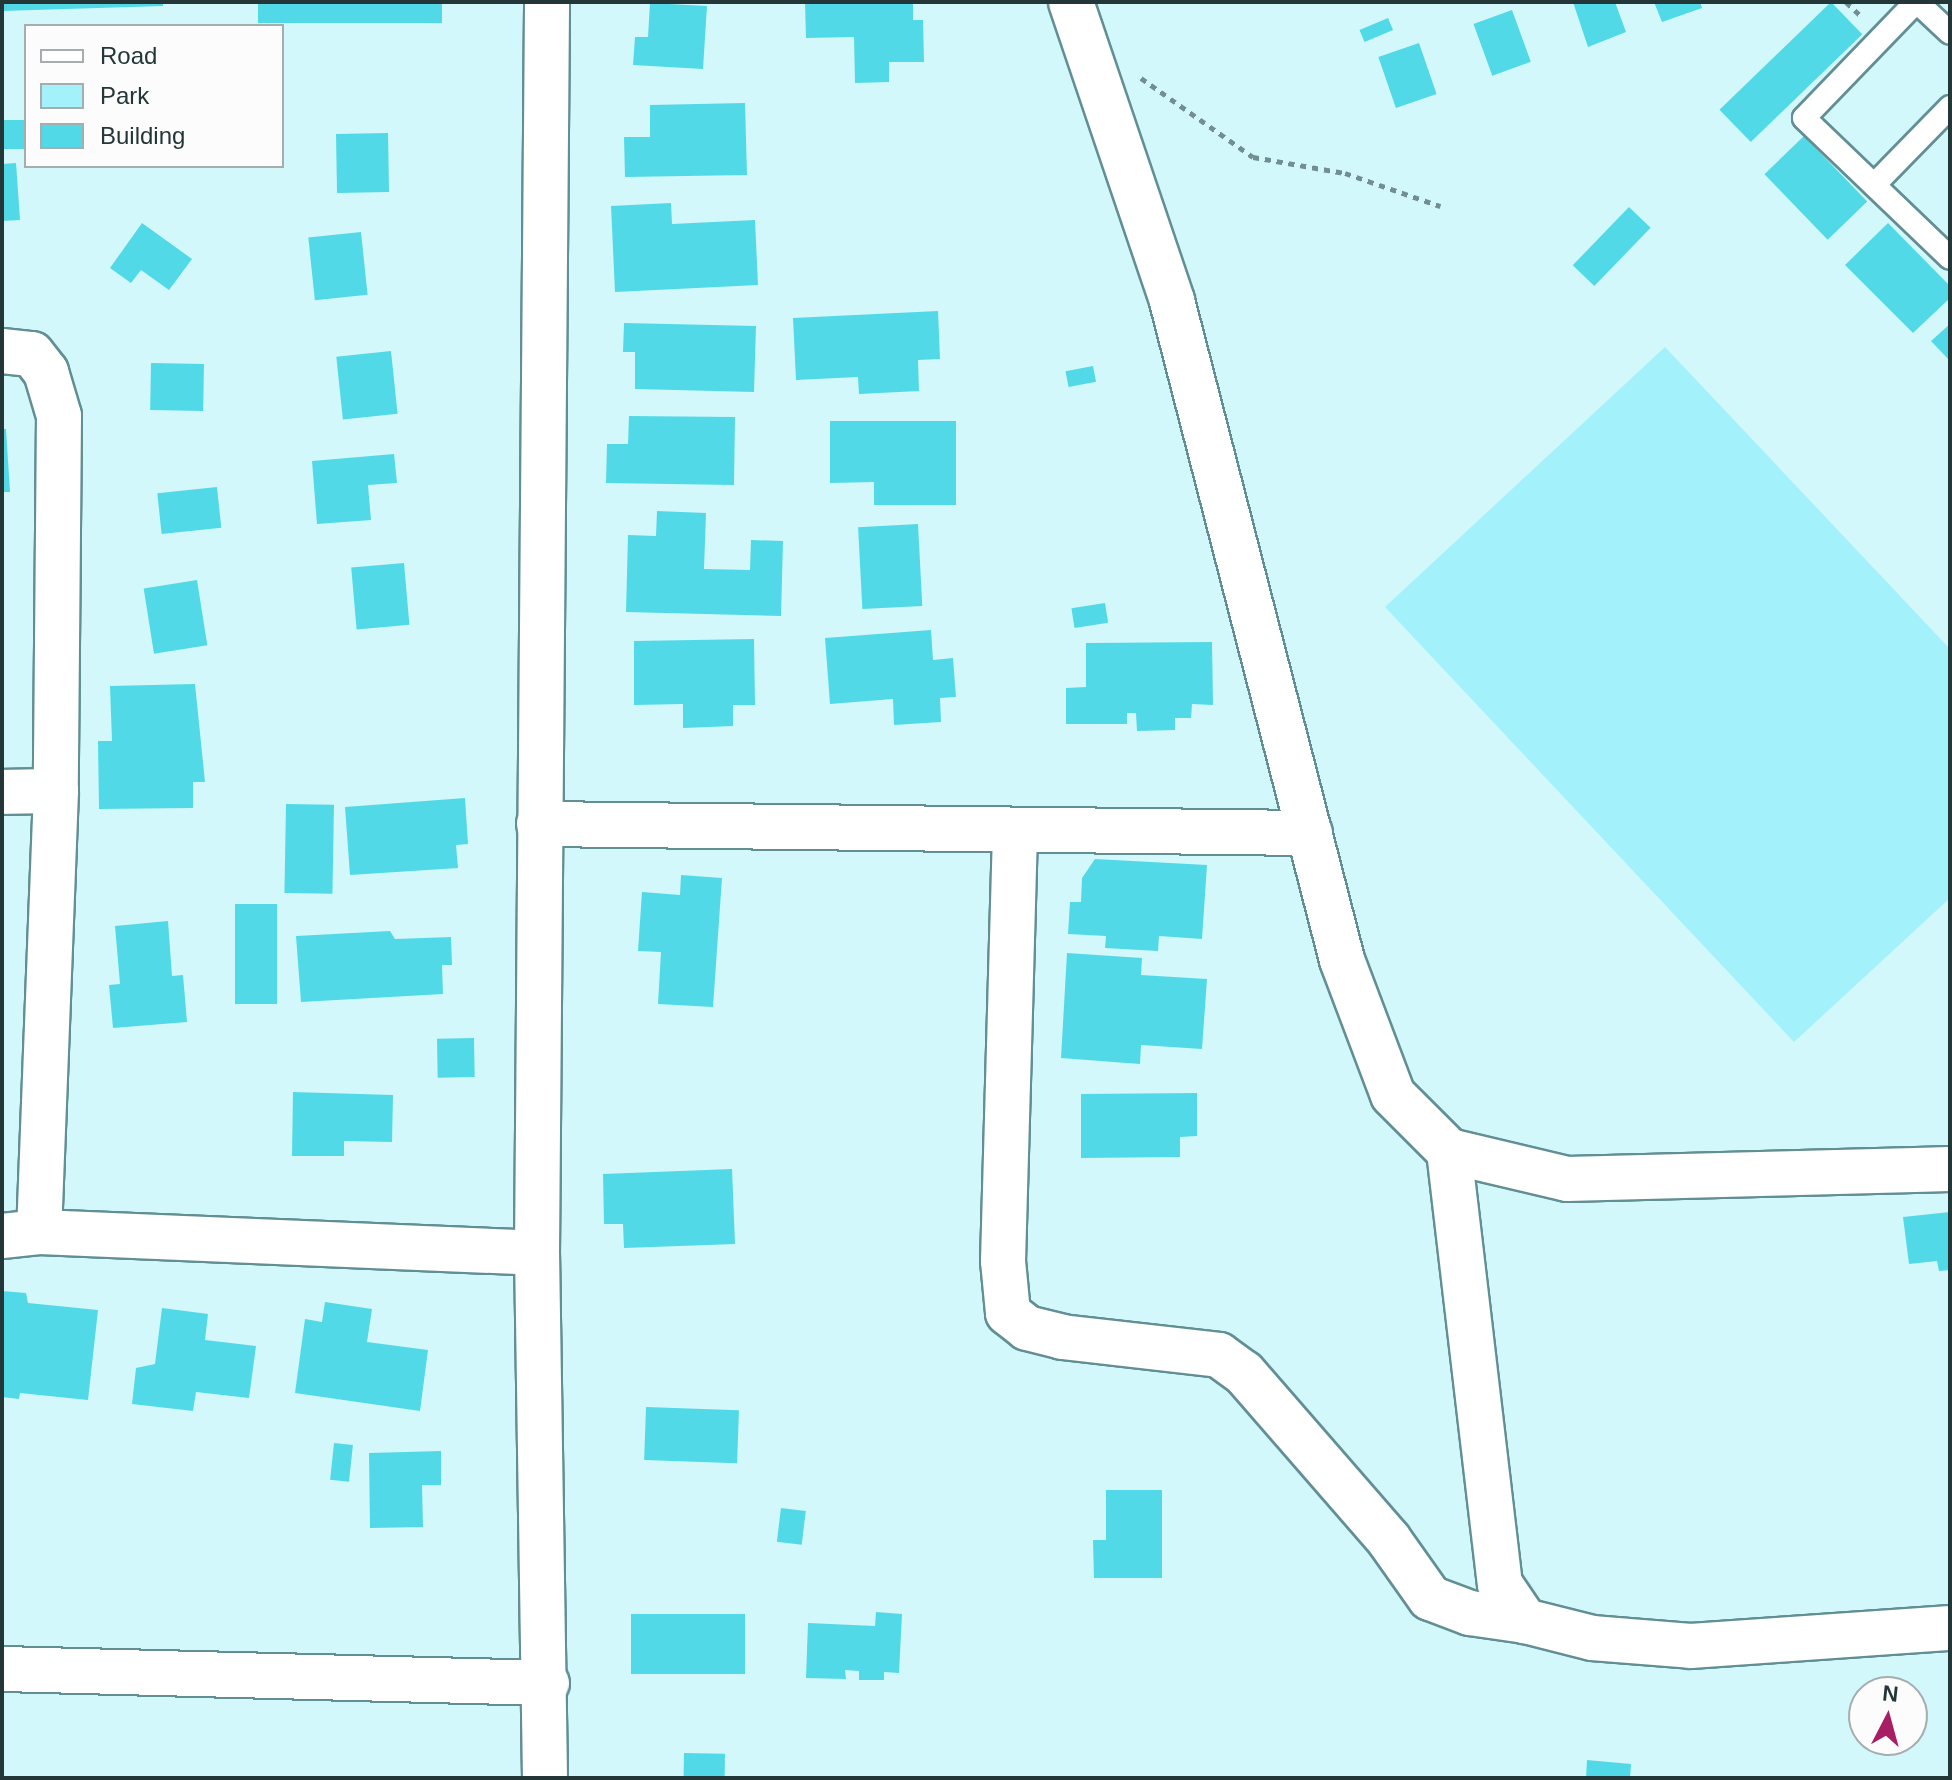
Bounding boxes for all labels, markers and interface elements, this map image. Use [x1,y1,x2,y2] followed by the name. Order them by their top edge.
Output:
[24,24,284,168] legend
[100,42,157,69] text: Road
[100,82,149,109] text: Park
[100,122,185,149] text: Building
[1848,1676,1928,1756] north arrow
[1881,1680,1900,1707] text: N

